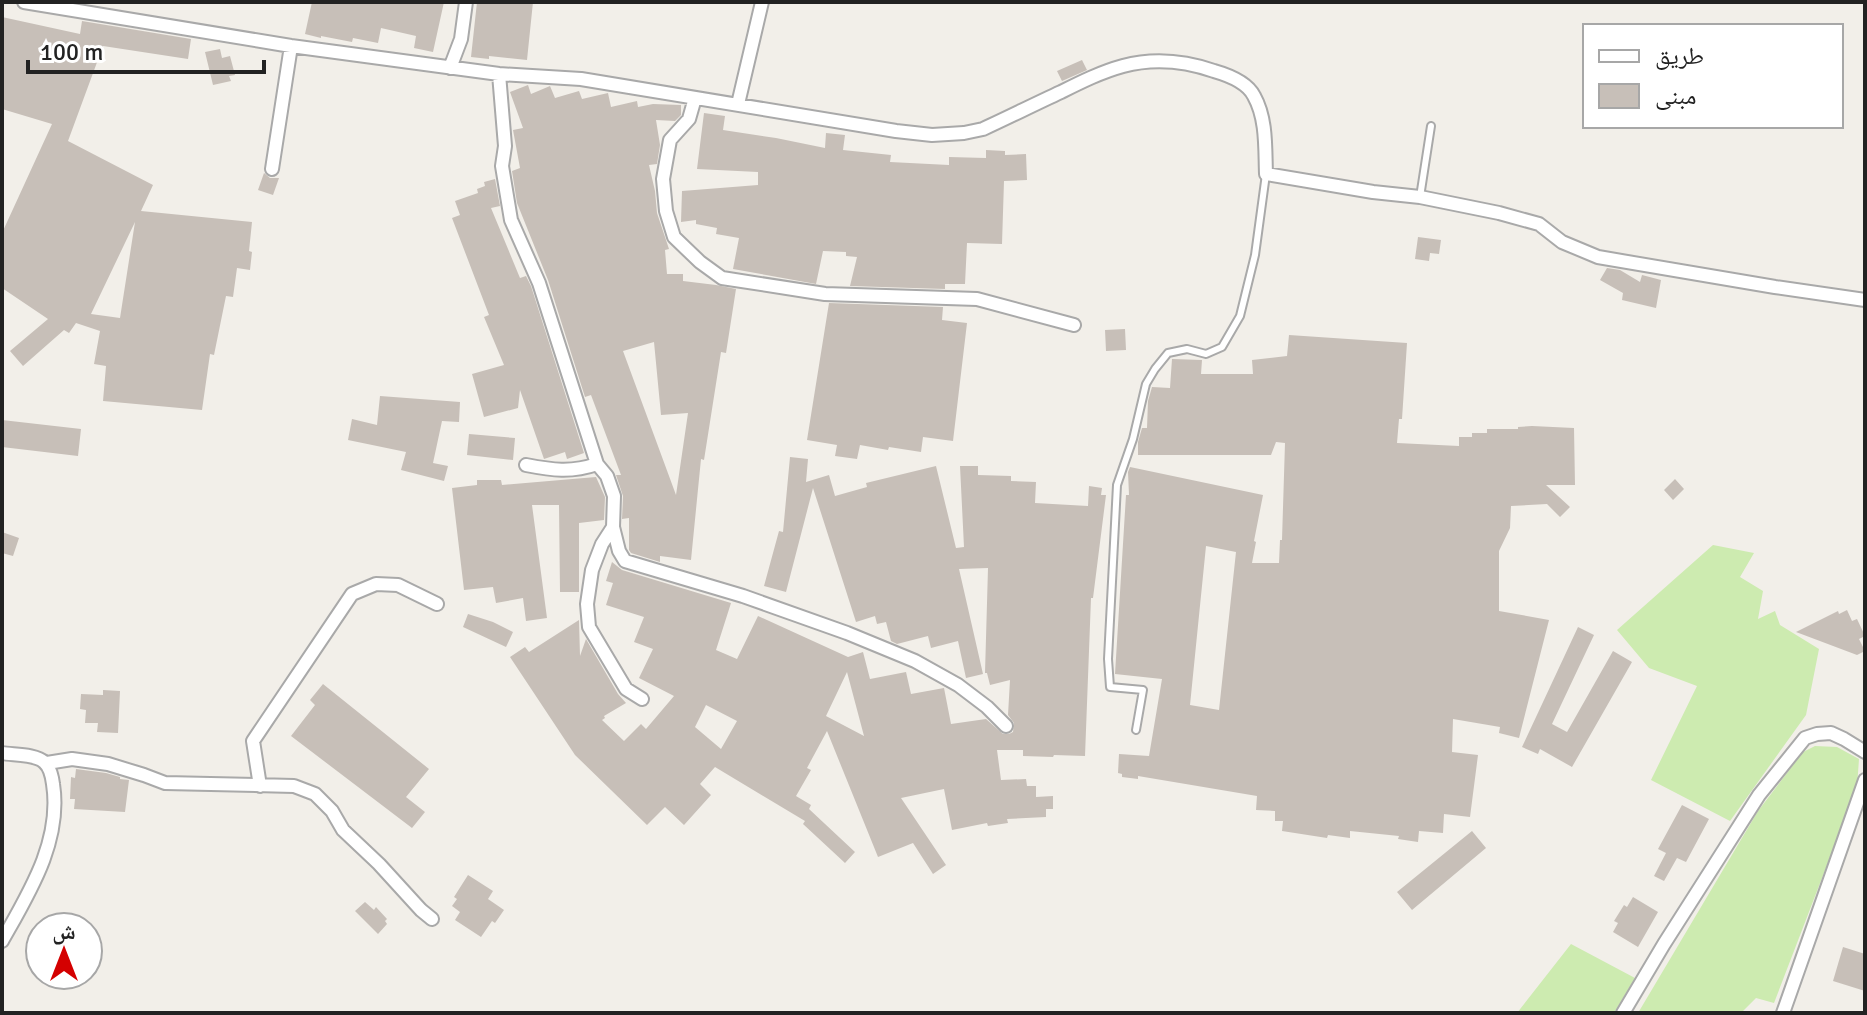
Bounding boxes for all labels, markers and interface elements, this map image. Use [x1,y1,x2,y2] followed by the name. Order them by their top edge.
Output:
[28,24,264,74] scale bar
[1583,24,1843,128] legend
[40,37,103,67] text: 100 m
[1655,41,1704,71] text: طريق
[1655,81,1696,111] text: مبنى
[24,911,104,991] north arrow
[52,918,76,945] text: ش

